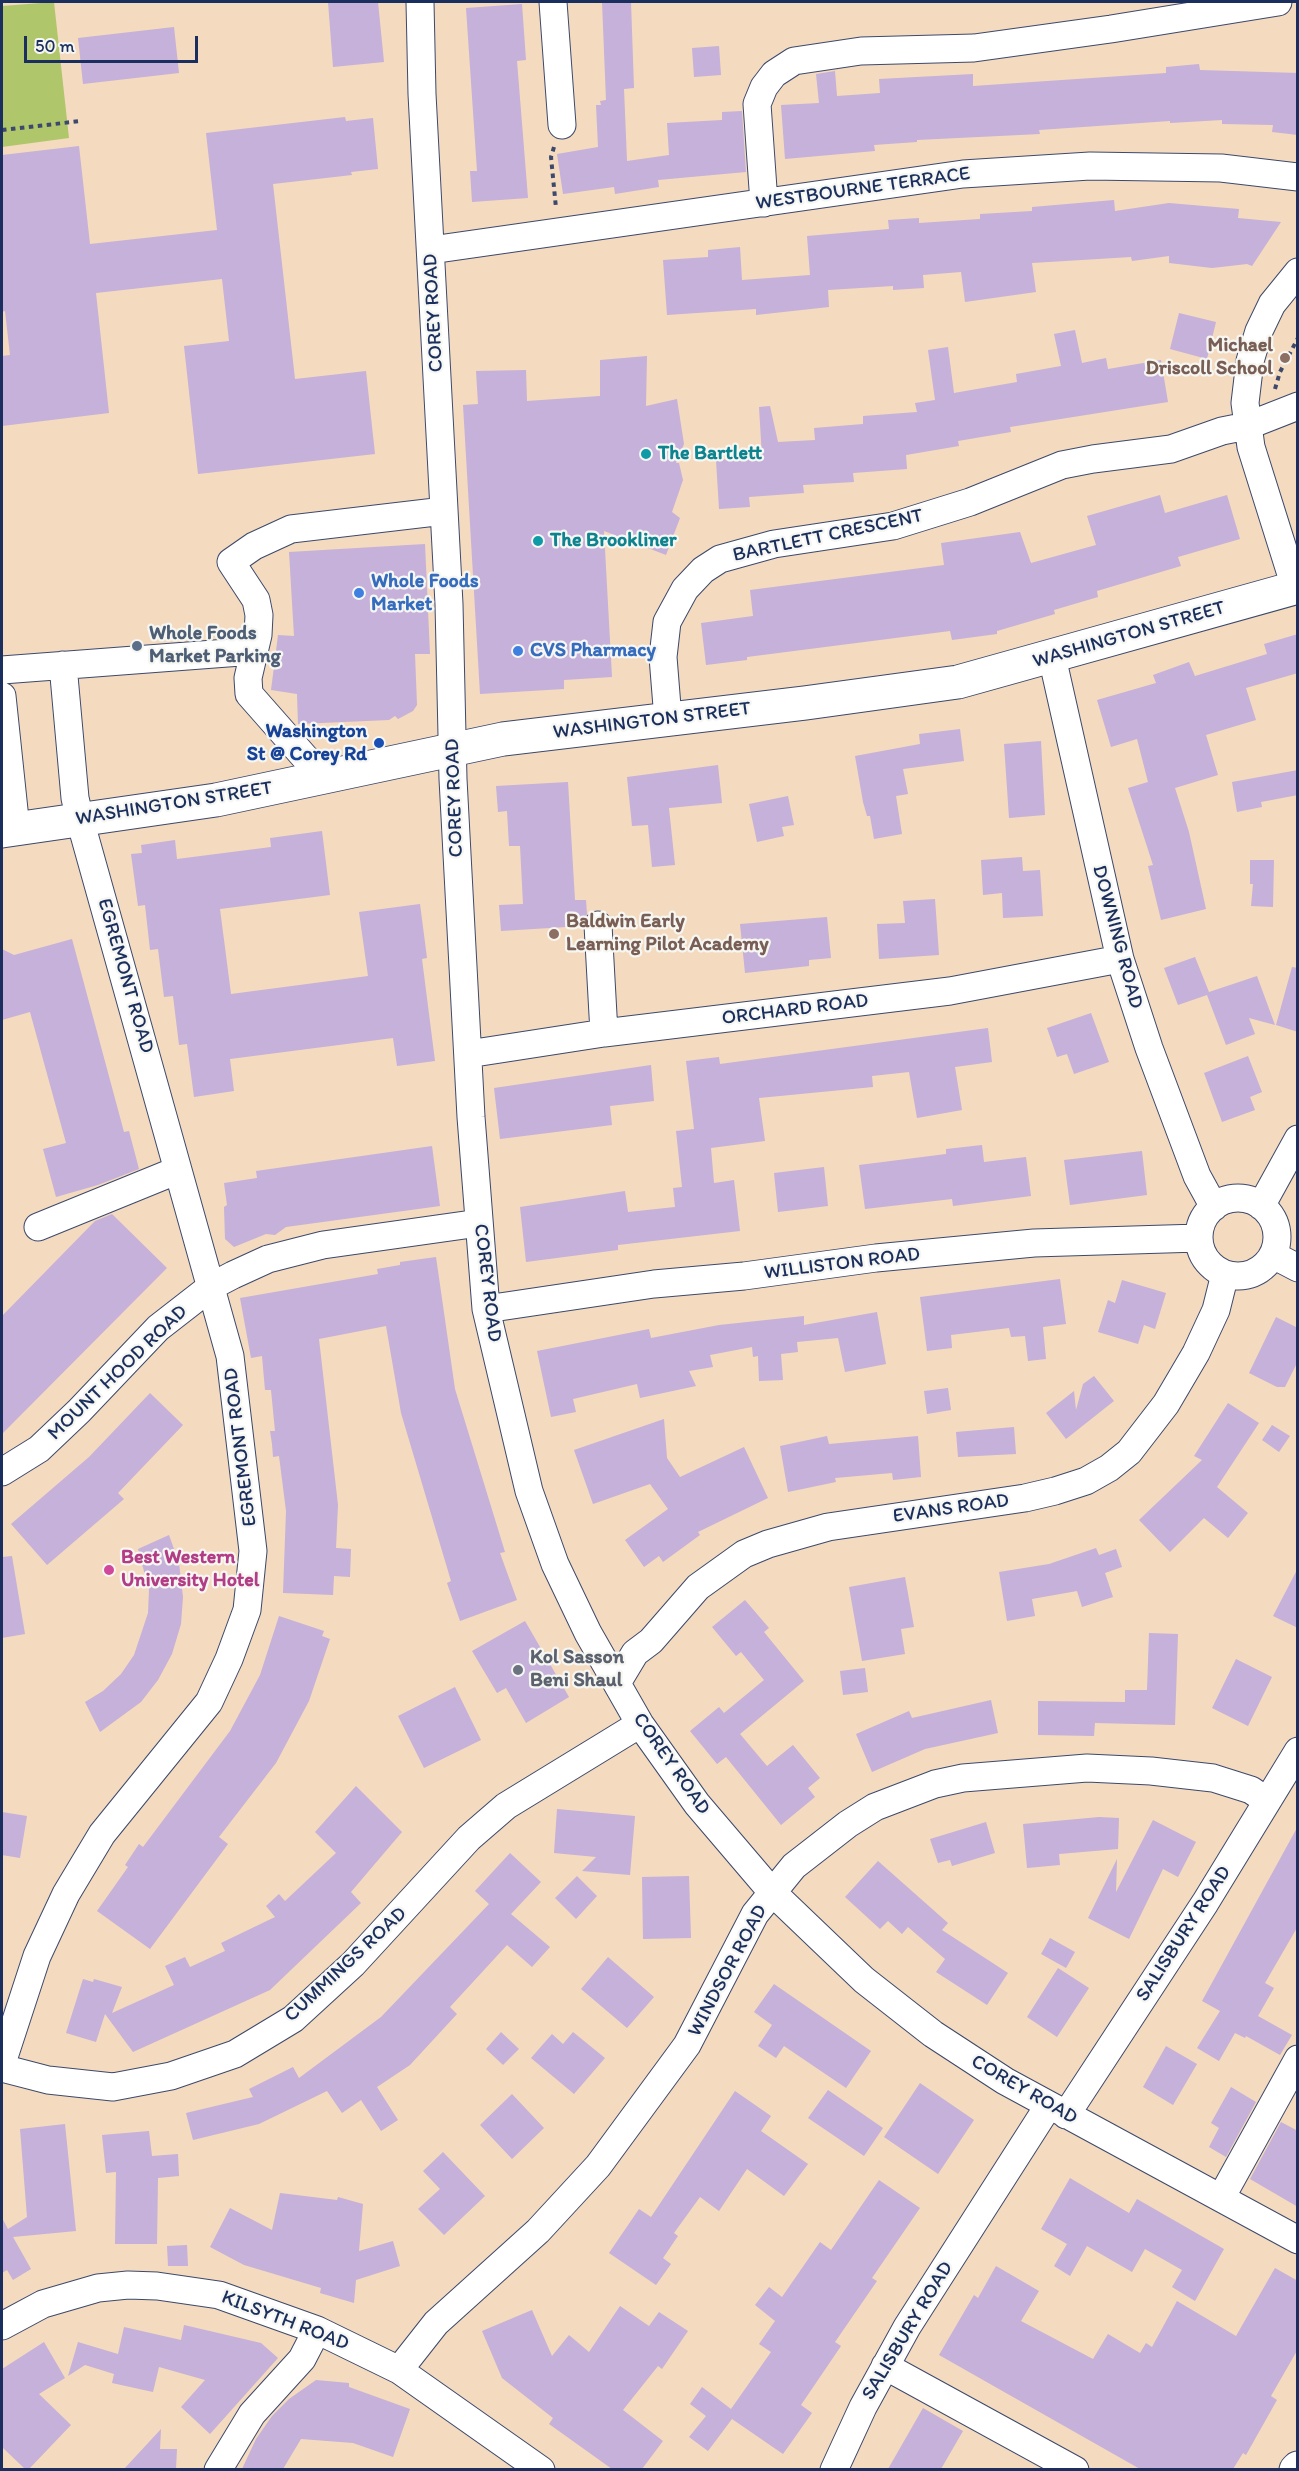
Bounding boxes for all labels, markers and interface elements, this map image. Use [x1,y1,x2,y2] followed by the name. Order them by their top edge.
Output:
[27,24,201,62] scale bar
[35,35,75,57] text: 50 m
[754,162,972,216] street label: WESTBOURNE TERRACE
[419,253,449,373] street label: COREY ROAD
[1146,334,1273,381] place label: Michael Driscoll School
[1278,351,1292,365] marker: Michael Driscoll School
[658,442,762,466] place label: The Bartlett
[639,447,653,461] marker: The Bartlett
[731,504,925,568] street label: BARTLETT CRESCENT
[550,529,677,553] place label: The Brookliner
[531,534,545,548] marker: The Brookliner
[371,570,479,617] place label: Whole Foods Market
[352,586,366,600] marker: Whole Foods Market
[1030,596,1228,674] street label: WASHINGTON STREET
[149,622,281,669] place label: Whole Foods Market Parking
[130,639,144,653] marker: Whole Foods Market Parking
[530,639,656,663] place label: CVS Pharmacy
[511,644,525,658] marker: CVS Pharmacy
[552,697,752,745] street label: WASHINGTON STREET
[247,720,367,767] place label: Washington St @ Corey Rd
[372,736,386,750] marker: Washington St @ Corey Rd
[441,738,469,858] street label: COREY ROAD
[74,777,274,831] street label: WASHINGTON STREET
[1086,863,1148,1011] street label: DOWNING ROAD
[91,896,159,1056] street label: EGREMONT ROAD
[566,910,769,957] place label: Baldwin Early Learning Pilot Academy
[547,927,561,941] marker: Baldwin Early Learning Pilot Academy
[720,989,870,1031] street label: ORCHARD ROAD
[468,1223,506,1343] street label: COREY ROAD
[763,1243,921,1285] street label: WILLISTON ROAD
[43,1300,193,1446] street label: MOUNT HOOD ROAD
[219,1366,263,1528] street label: EGREMONT ROAD
[891,1489,1011,1529] street label: EVANS ROAD
[121,1546,259,1593] place label: Best Western University Hotel
[102,1563,116,1577] marker: Best Western University Hotel
[530,1646,624,1693] place label: Kol Sasson Beni Shaul
[511,1663,525,1677] marker: Kol Sasson Beni Shaul
[627,1708,715,1820] street label: COREY ROAD
[1131,1862,1237,2006] street label: SALISBURY ROAD
[683,1901,773,2041] street label: WINDSOR ROAD
[280,1902,412,2028] street label: CUMMINGS ROAD
[967,2050,1081,2130] street label: COREY ROAD
[857,2257,959,2405] street label: SALISBURY ROAD
[218,2286,352,2356] street label: KILSYTH ROAD

